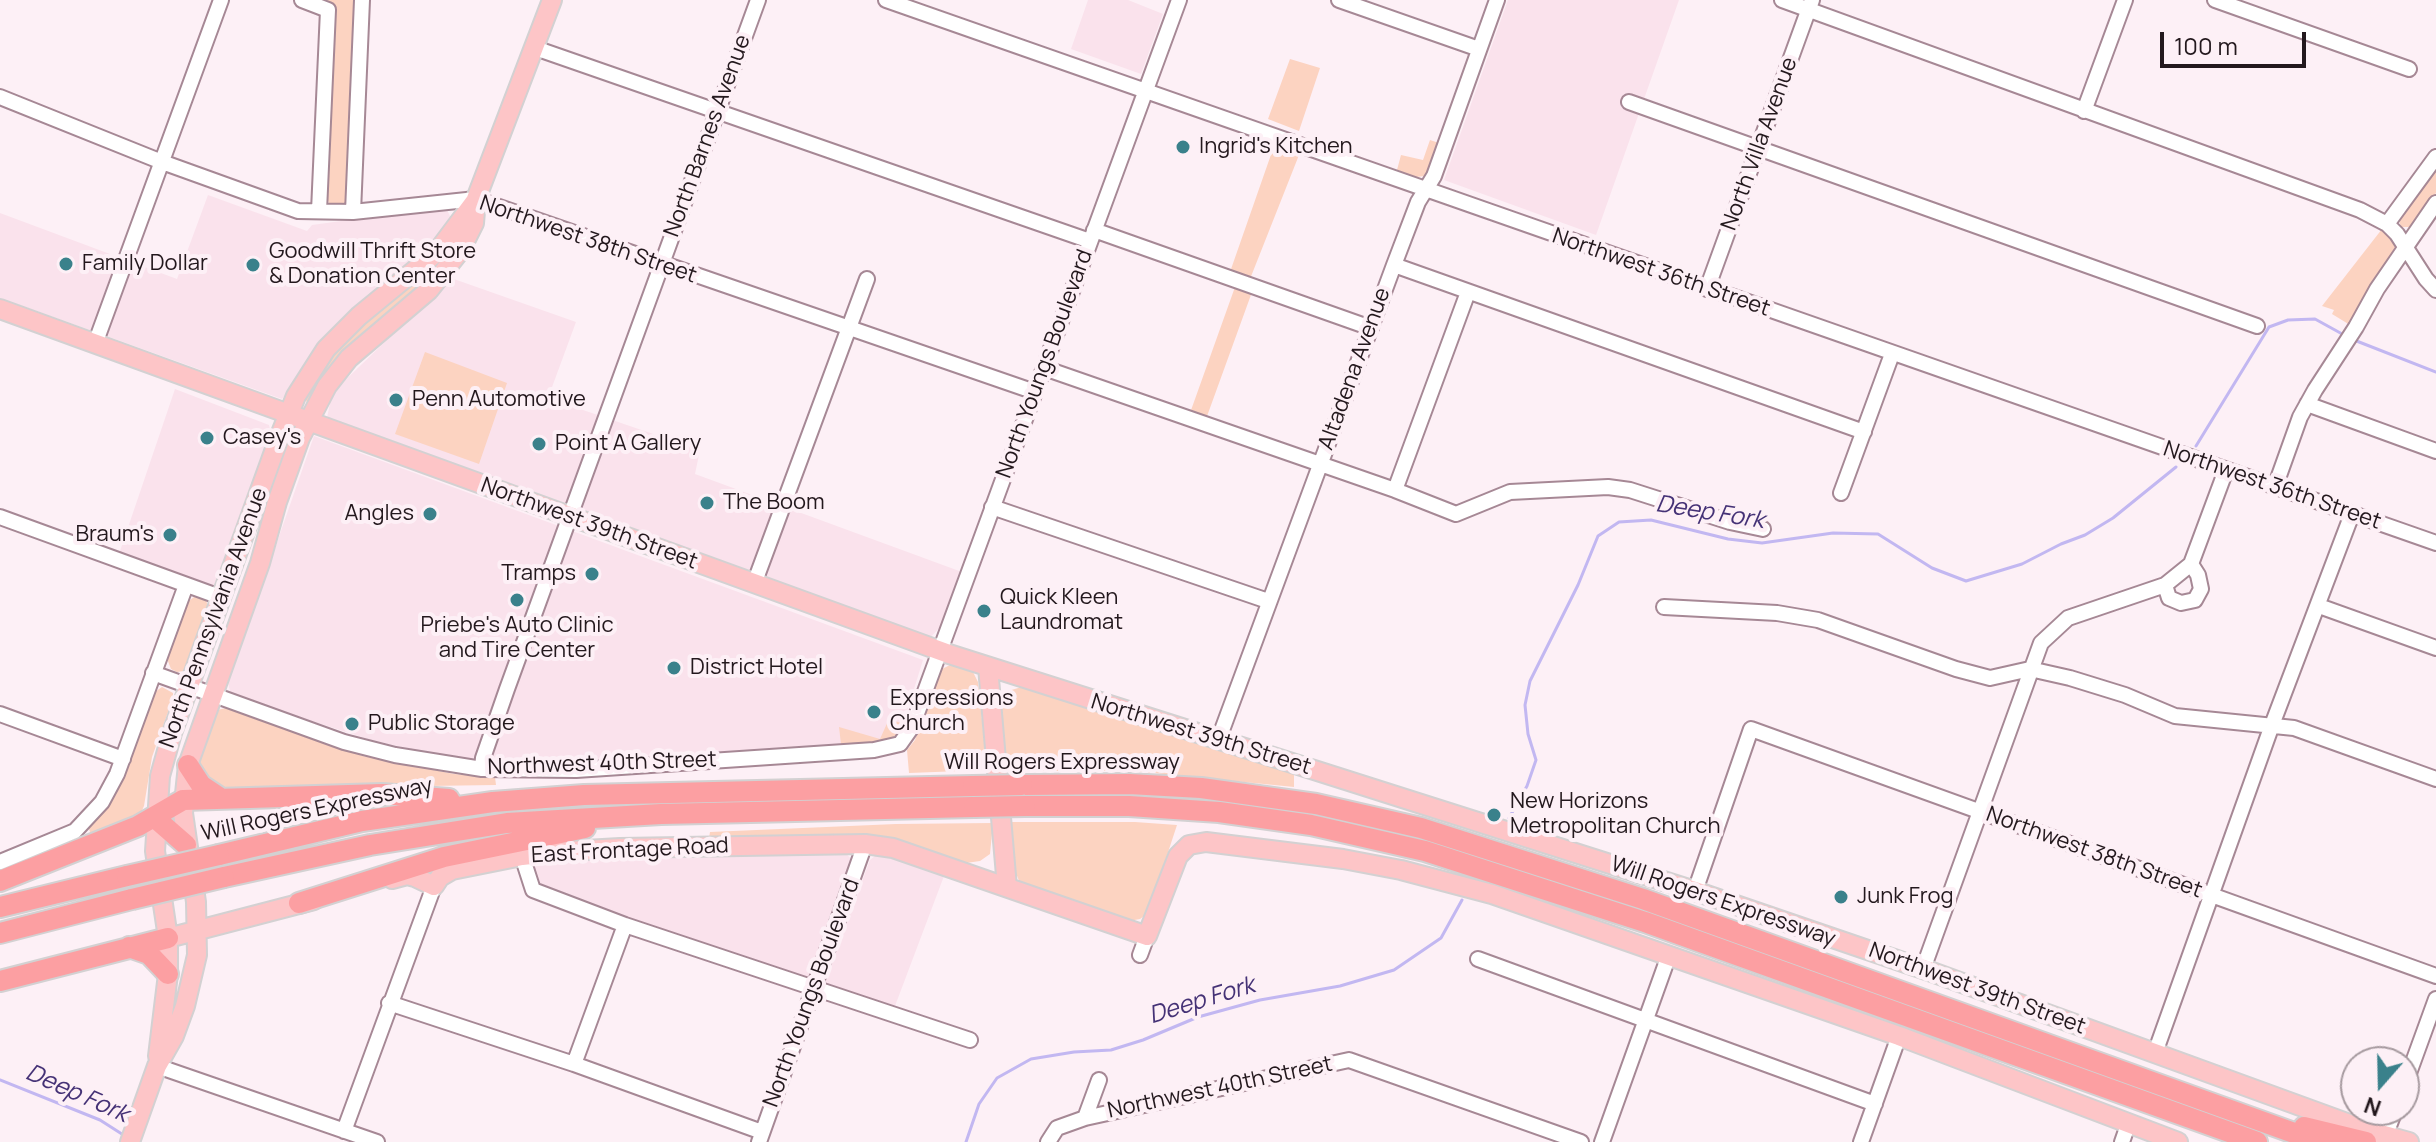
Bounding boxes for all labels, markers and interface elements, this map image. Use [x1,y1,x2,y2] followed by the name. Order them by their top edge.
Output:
[2164,16,2310,66] scale bar
[2174,29,2238,62] text: 100 m
[659,31,757,241] street label: North Barnes Avenue
[1716,54,1804,234] street label: North Villa Avenue
[1199,134,1353,160] place label: Ingrid's Kitchen
[1174,138,1192,156] marker: Ingrid's Kitchen
[476,190,700,290] street label: Northwest 38th Street
[1549,223,1773,323] street label: Northwest 36th Street
[269,239,476,290] place label: Goodwill Thrift Store & Donation Center
[991,246,1099,482] street label: North Youngs Boulevard
[82,251,208,277] place label: Family Dollar
[57,255,75,273] marker: Family Dollar
[244,256,262,274] marker: Goodwill Thrift Store & Donation Center
[1313,284,1397,454] street label: Altadena Avenue
[412,387,586,413] place label: Penn Automotive
[387,391,405,409] marker: Penn Automotive
[223,425,301,451] place label: Casey's
[198,429,216,447] marker: Casey's
[555,431,701,457] place label: Point A Gallery
[530,435,548,453] marker: Point A Gallery
[2160,436,2384,536] street label: Northwest 36th Street
[477,472,701,576] street label: Northwest 39th Street
[155,484,273,752] street label: North Pennsylvania Avenue
[723,490,825,516] place label: The Boom
[1654,490,1766,536] water label: Deep Fork
[698,494,716,512] marker: The Boom
[344,501,414,527] place label: Angles
[421,505,439,523] marker: Angles
[75,522,154,548] place label: Braum's
[161,526,179,544] marker: Braum's
[501,561,576,587] place label: Tramps
[583,565,601,583] marker: Tramps
[1000,585,1123,636] place label: Quick Kleen Laundromat
[508,591,526,609] marker: Priebe's Auto Clinic and Tire Center
[975,602,993,620] marker: Quick Kleen Laundromat
[420,613,614,664] place label: Priebe's Auto Clinic and Tire Center
[690,655,823,681] place label: District Hotel
[665,659,683,677] marker: District Hotel
[890,686,1014,738] place label: Expressions Church
[1088,689,1314,781] street label: Northwest 39th Street
[865,703,883,721] marker: Expressions Church
[368,711,515,737] place label: Public Storage
[343,715,361,733] marker: Public Storage
[487,747,717,781] street label: Northwest 40th Street
[944,750,1180,776] street label: Will Rogers Expressway
[199,773,435,847] street label: Will Rogers Expressway
[1510,789,1721,840] place label: New Horizons Metropolitan Church
[1982,802,2206,904] street label: Northwest 38th Street
[1485,806,1503,824] marker: New Horizons Metropolitan Church
[531,833,729,869] street label: East Frontage Road
[1607,851,1839,953] street label: Will Rogers Expressway
[758,875,866,1111] street label: North Youngs Boulevard
[1857,884,1953,910] place label: Junk Frog
[1832,888,1850,906] marker: Junk Frog
[1865,937,2089,1041] street label: Northwest 39th Street
[1146,971,1258,1031] water label: Deep Fork
[2340,1046,2420,1126] north arrow
[1105,1051,1335,1125] street label: Northwest 40th Street
[21,1059,133,1129] water label: Deep Fork
[2360,1090,2385,1123] text: N

